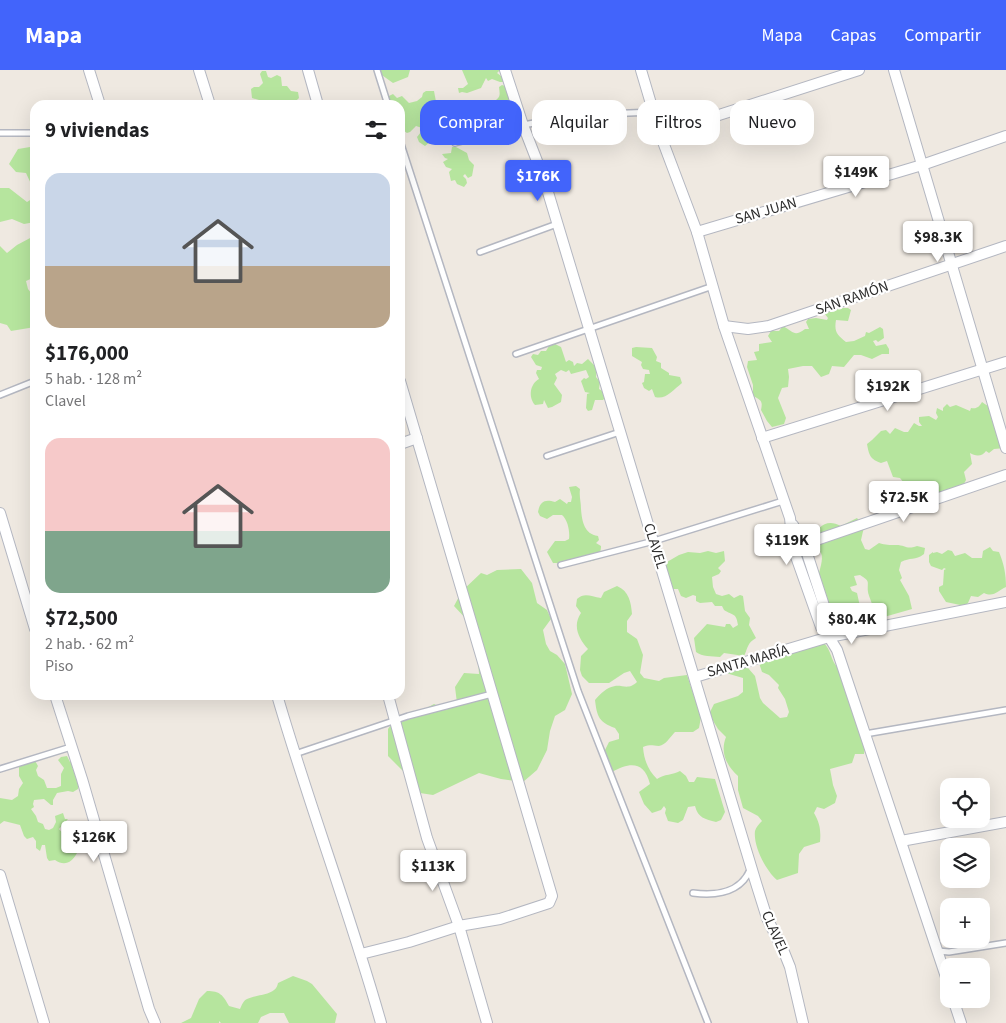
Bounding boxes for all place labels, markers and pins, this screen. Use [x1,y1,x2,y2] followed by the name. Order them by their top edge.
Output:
[821,156,891,198] pin: $149K
[503,160,573,202] pin: $176K
[897,220,979,263] pin: $98.3K
[853,370,923,412] pin: $192K
[863,480,945,523] pin: $72.5K
[752,524,822,566] pin: $119K
[811,602,893,645] pin: $80.4K
[59,820,129,863] pin: $126K
[398,850,468,892] pin: $113K

